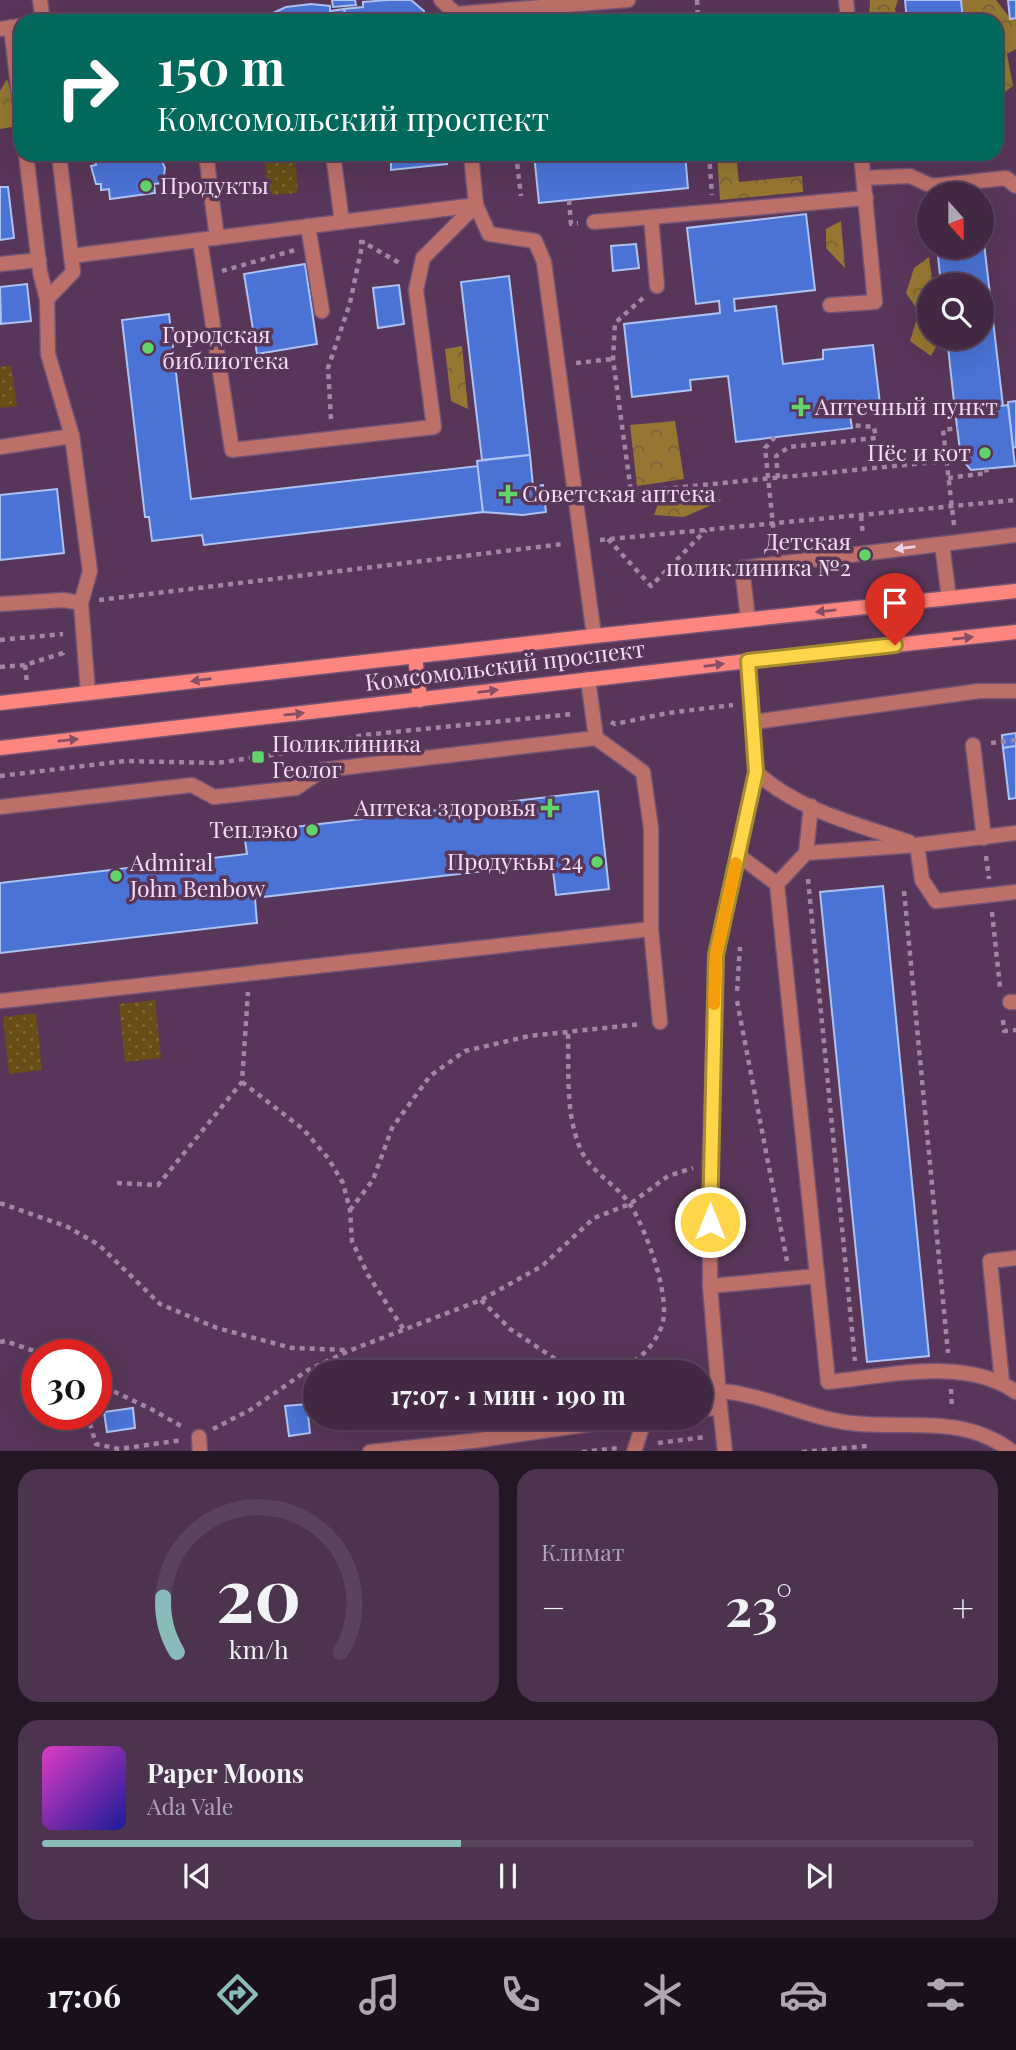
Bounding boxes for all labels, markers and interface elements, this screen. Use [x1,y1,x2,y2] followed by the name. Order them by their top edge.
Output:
[157,33,285,98] text: 150 m
[42,42,133,133] icon: right
[157,96,549,139] text: Комсомольский проспект
[160,169,269,200] place label: Продукты
[138,178,154,194] marker: Продукты
[917,182,994,259] north arrow
[917,182,994,350] map controls
[917,273,994,350] button: search
[162,318,290,375] place label: Городская библиотека
[140,340,156,356] marker: Городская библиотека
[814,390,998,421] place label: Аптечный пункт
[793,399,809,415] marker: Аптечный пункт
[867,436,971,467] place label: Пёс и кот
[977,445,993,461] marker: Пёс и кот
[522,477,716,508] place label: Советская аптека
[500,486,516,502] marker: Советская аптека
[666,525,851,582] place label: Детская поликлиника №2
[894,543,916,554] one-way arrow
[857,547,873,563] marker: Детская поликлиника №2
[865,573,925,645] pin
[876,584,914,622] icon: arrive
[815,606,837,617] one-way arrow
[363,632,647,697] street label: Комсомольский проспект
[952,632,974,643] one-way arrow
[703,659,725,670] one-way arrow
[190,675,212,686] one-way arrow
[477,686,499,697] one-way arrow
[283,708,305,719] one-way arrow
[272,727,421,784] place label: Поликлиника Геолог
[57,734,79,745] one-way arrow
[250,749,266,765] marker: Поликлиника Геолог
[353,791,536,822] place label: Аптека здоровья
[542,800,558,816] marker: Аптека здоровья
[209,813,298,844] place label: Теплэко
[304,822,320,838] marker: Теплэко
[447,845,583,876] place label: Продукьы 24
[129,846,266,903] place label: Admiral John Benbow
[589,854,605,870] marker: Продукьы 24
[108,868,124,884] marker: Admiral John Benbow
[673,1185,747,1259] position arrow
[21,1339,112,1430] speed limit sign: 30
[390,1377,626,1412] text: 17:07 · 1 мин · 190 m
[541,1536,624,1567] text: Климат
[216,1543,301,1640] text: 20
[725,1571,792,1640] text: 23°
[541,1581,566,1632] text: −
[952,1581,974,1632] text: +
[229,1631,289,1664] text: km/h
[147,1755,304,1790] text: Paper Moons
[147,1790,234,1821] text: Ada Vale
[178,1857,216,1895] icon: previous
[489,1857,527,1895] icon: pause
[800,1857,838,1895] icon: next
[213,1970,262,2019] icon: directions
[355,1970,404,2019] icon: music
[496,1970,545,2019] icon: phone
[638,1970,687,2019] icon: climate
[779,1970,828,2019] icon: car
[921,1970,970,2019] icon: filters
[46,1973,121,2016] text: 17:06

